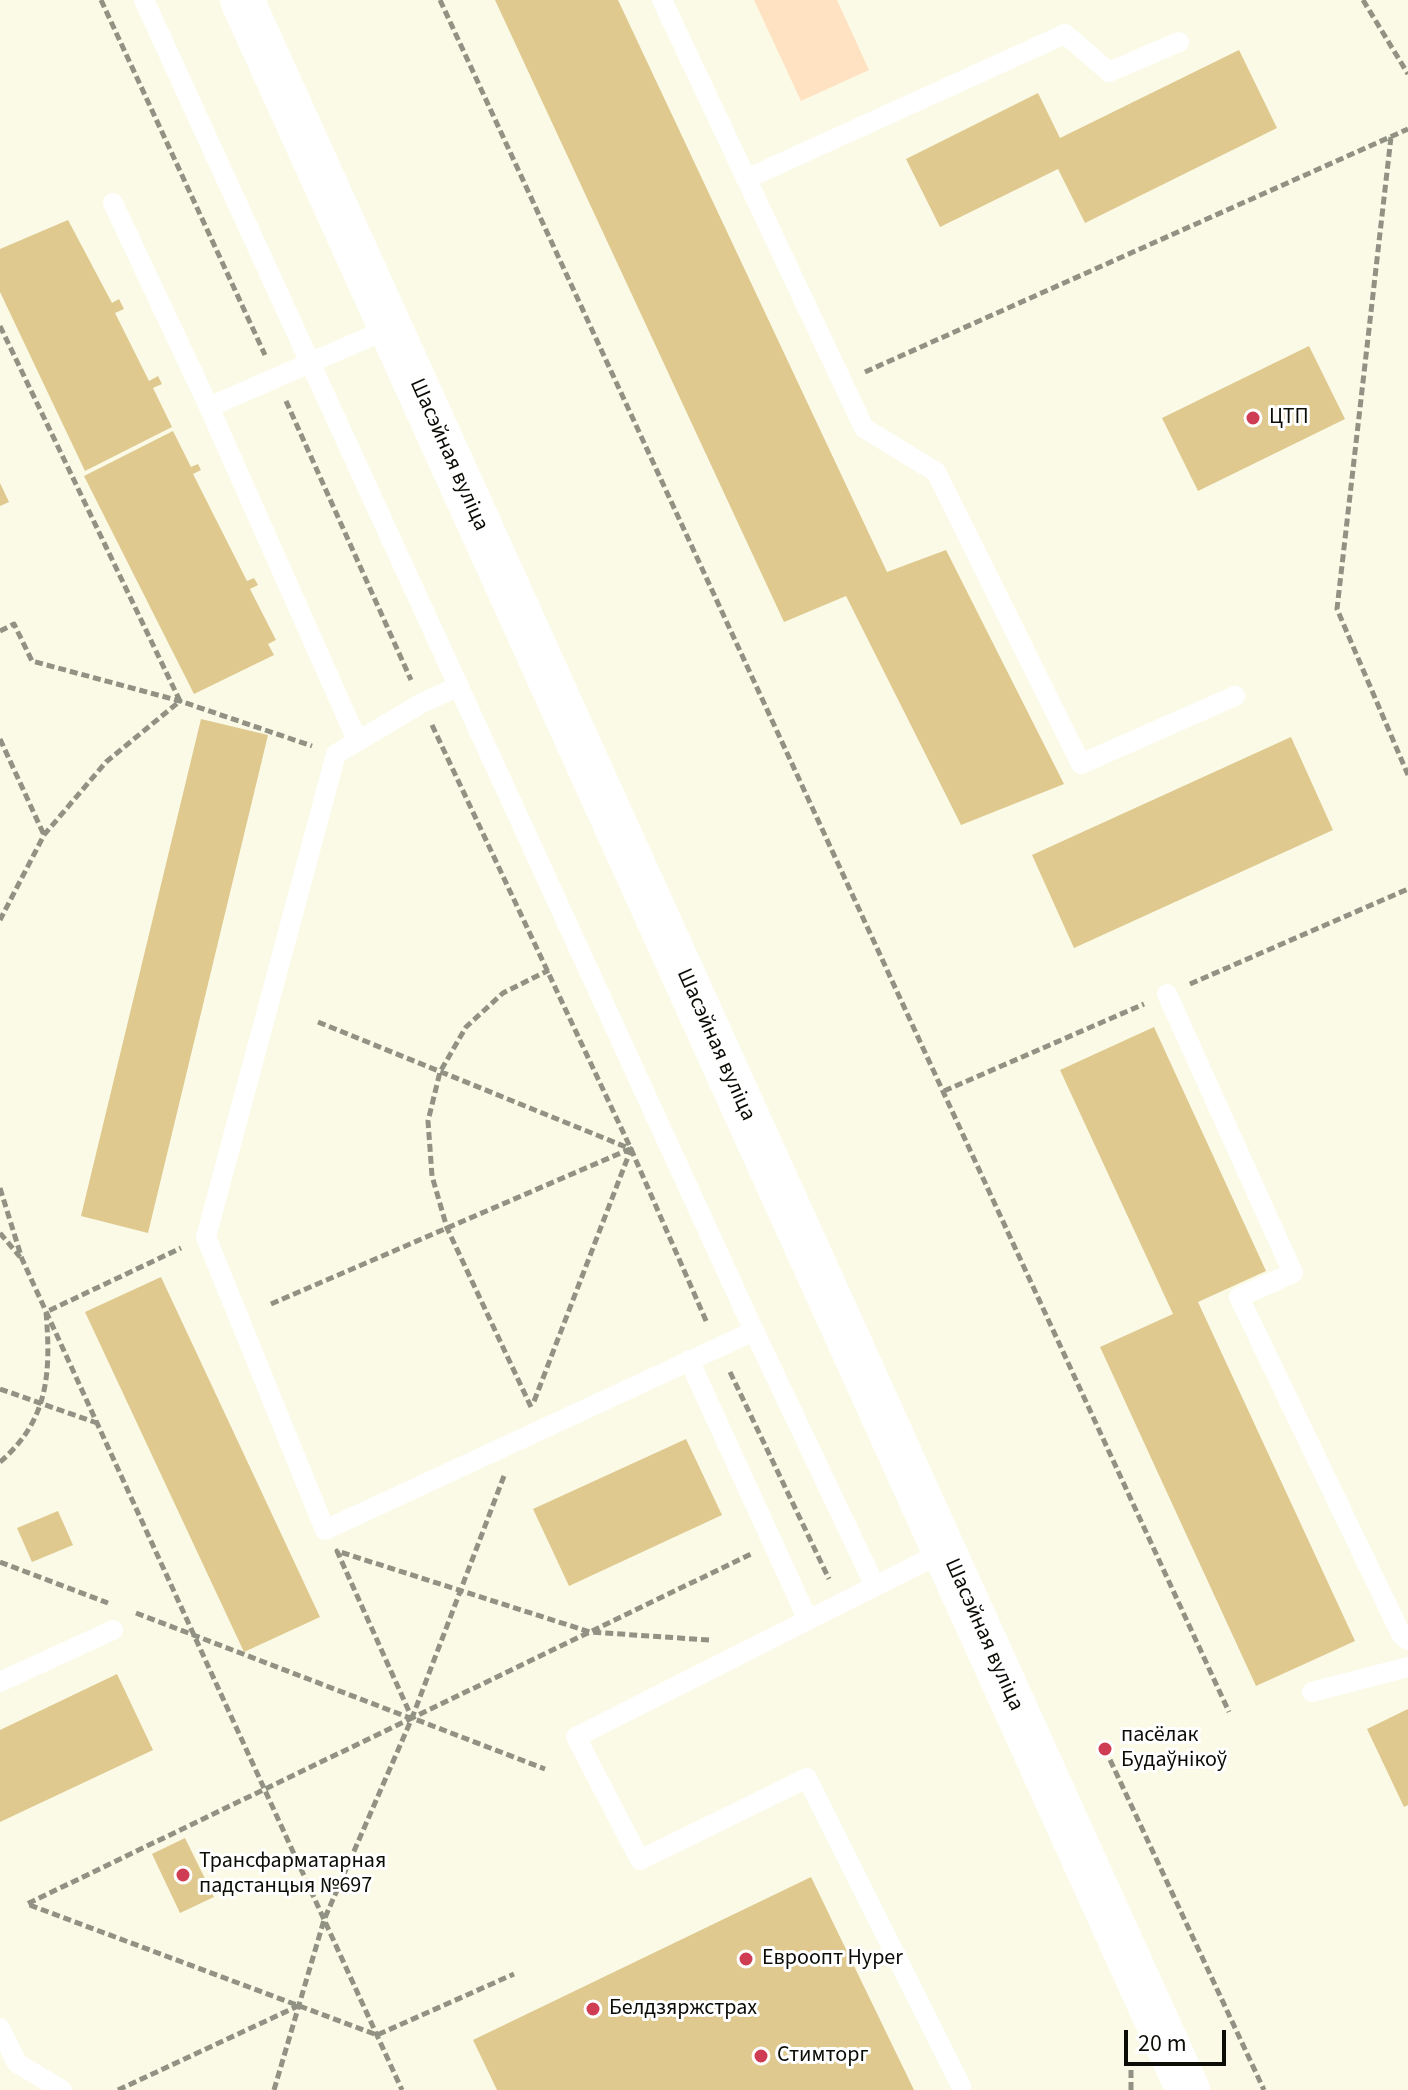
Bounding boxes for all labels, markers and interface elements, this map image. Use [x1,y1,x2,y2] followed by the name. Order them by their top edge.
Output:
[403,375,493,535] street label: Шасэйная вуліца
[1269,405,1309,431] place label: ЦТП
[1244,409,1262,427] marker: ЦТП
[670,965,760,1125] street label: Шасэйная вуліца
[938,1555,1028,1715] street label: Шасэйная вуліца
[1121,1723,1227,1774] place label: пасёлак Будаўнікоў
[1096,1740,1114,1758] marker: пасёлак Будаўнікоў
[199,1849,386,1900] place label: Трансфарматарная падстанцыя №697
[174,1866,192,1884] marker: Трансфарматарная падстанцыя №697
[762,1946,903,1972] place label: Евроопт Hyper
[737,1950,755,1968] marker: Евроопт Hyper
[609,1996,757,2022] place label: Белдзяржстрах
[584,2000,602,2018] marker: Белдзяржстрах
[1128,2014,1230,2064] scale bar
[1138,2026,1187,2061] text: 20 m
[777,2043,868,2069] place label: Стимторг
[752,2047,770,2065] marker: Стимторг

